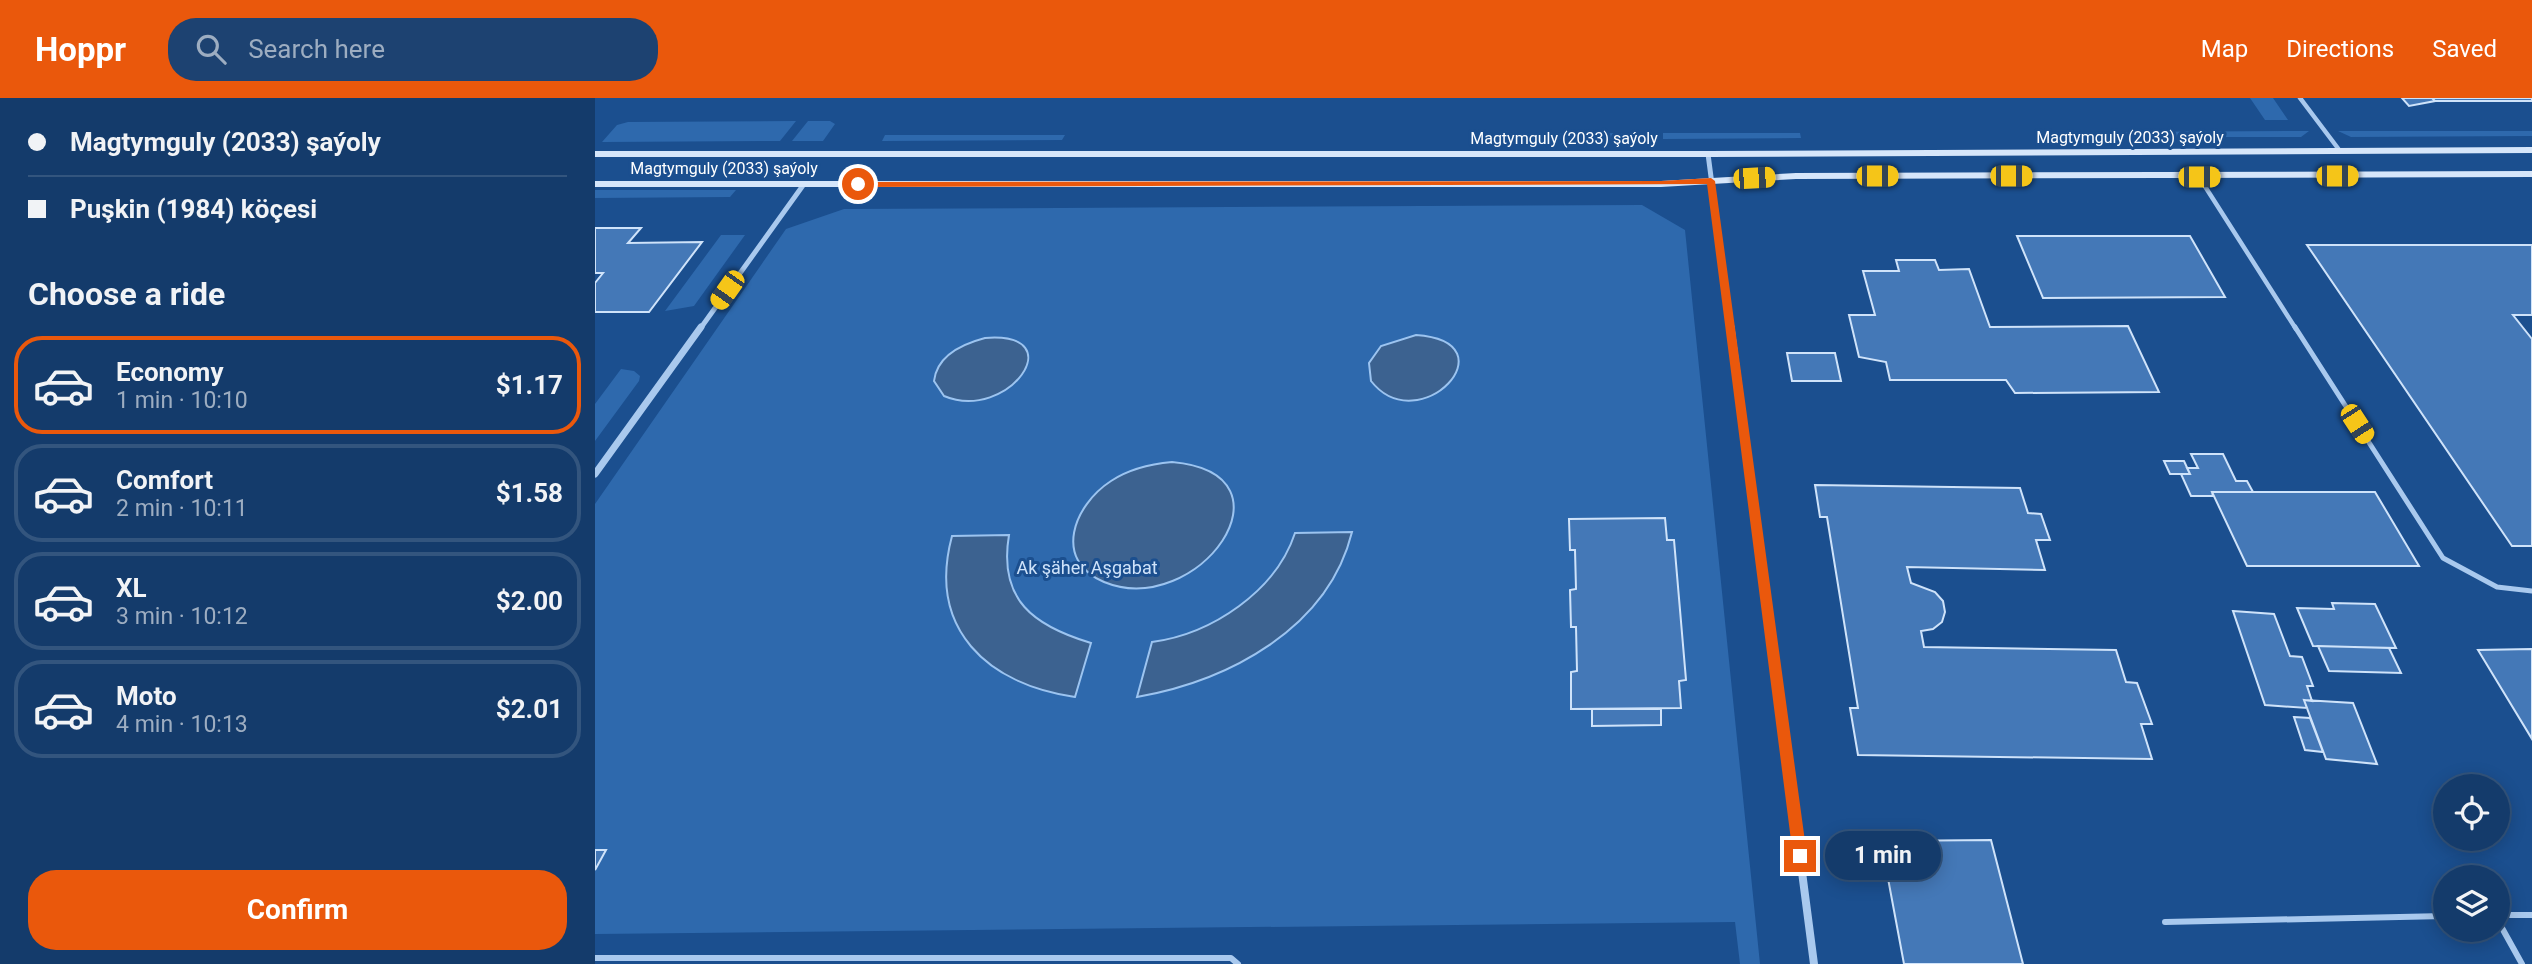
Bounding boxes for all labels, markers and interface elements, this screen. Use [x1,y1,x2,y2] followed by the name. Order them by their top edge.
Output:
[168,18,658,81] search box
[35,30,126,69] text: Hoppr
[192,30,230,68] icon: search
[248,34,385,64] text: Search here
[2201,35,2248,63] text: Map
[2286,35,2394,63] text: Directions
[2432,35,2497,63] text: Saved
[70,127,381,157] text: Magtymguly (2033) şaýoly
[2036,128,2224,147] street label: Magtymguly (2033) şaýoly
[1470,129,1658,148] street label: Magtymguly (2033) şaýoly
[630,159,818,178] street label: Magtymguly (2033) şaýoly
[1733,166,1776,190] car
[1857,166,1899,187] car
[1991,166,2033,187] car
[2317,166,2359,187] car
[2179,167,2221,188] car
[842,168,874,200] route start
[70,194,317,224] text: Puşkin (1984) köçesi
[707,267,748,313] car
[28,275,225,313] text: Choose a ride
[32,354,95,417] icon: car
[116,357,223,387] text: Economy
[496,370,563,400] text: $1.17
[116,387,248,414] text: 1 min · 10:10
[2337,401,2378,447] car
[32,462,95,525] icon: car
[116,465,213,495] text: Comfort
[496,478,563,508] text: $1.58
[116,495,248,522] text: 2 min · 10:11
[1016,557,1158,578] park label: Ak şäher Aşgabat
[32,570,95,633] icon: car
[116,573,147,603] text: XL
[496,586,563,616] text: $2.00
[116,603,248,630] text: 3 min · 10:12
[32,678,95,741] icon: car
[116,681,177,711] text: Moto
[496,694,563,724] text: $2.01
[116,711,248,738] text: 4 min · 10:13
[2433,774,2510,942] map controls
[2433,774,2510,851] button: locate
[1825,832,1940,880] callout: 1 min
[1784,840,1816,872] route end
[1854,842,1912,869] text: 1 min
[2433,865,2510,942] button: layers
[28,870,567,950] button: Confirm

